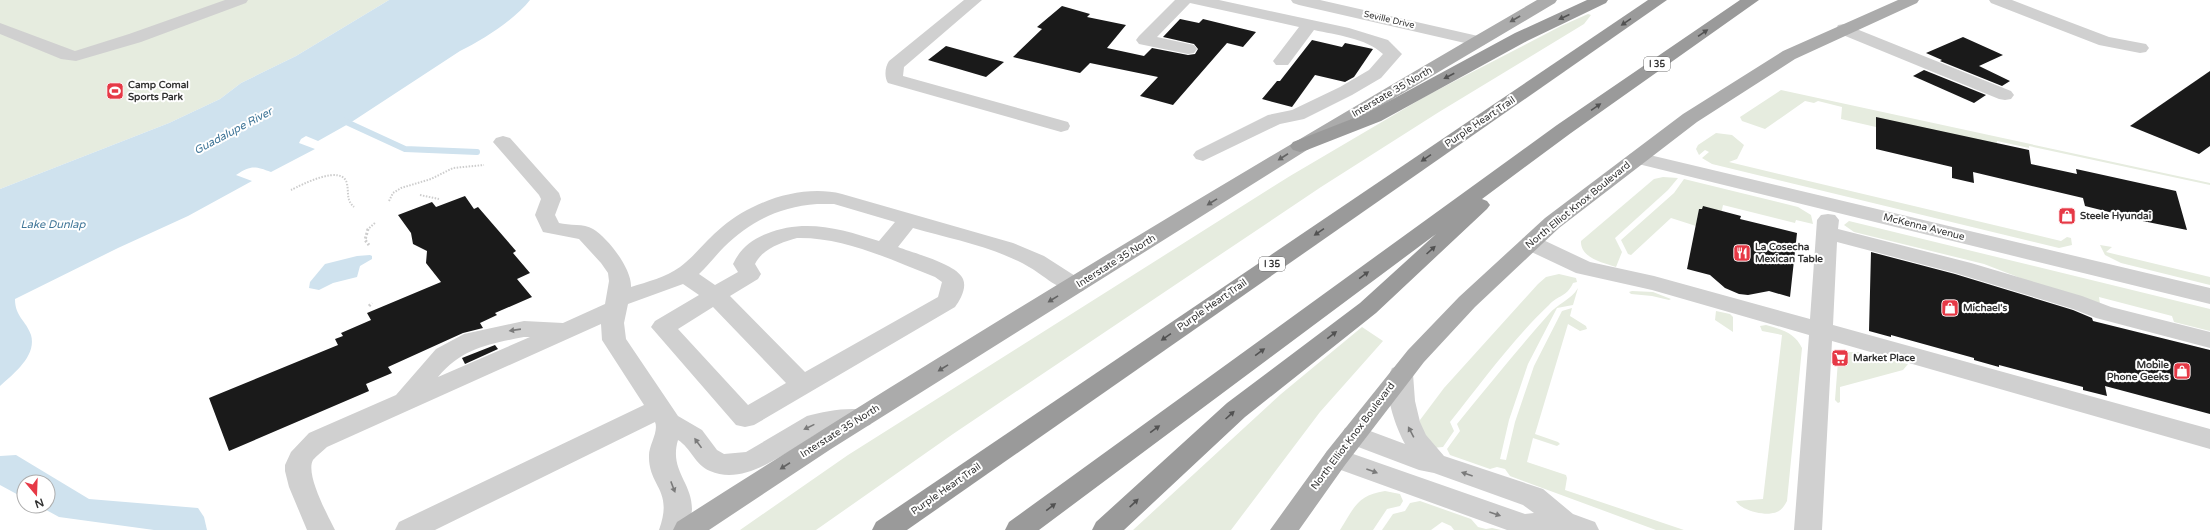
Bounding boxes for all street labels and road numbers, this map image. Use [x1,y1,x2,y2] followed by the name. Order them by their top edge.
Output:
[1363,9,1415,31] street label: Seville Drive
[1644,57,1670,71] road number: I 35
[1350,64,1434,120] street label: Interstate 35 North
[1442,94,1518,150] street label: Purple Heart Trail
[1523,159,1633,251] street label: North Elliot Knox Boulevard
[1882,211,1966,243] street label: McKenna Avenue
[1074,232,1158,290] street label: Interstate 35 North
[1259,257,1285,271] road number: I 35
[1175,276,1249,334] street label: Purple Heart Trail
[1309,380,1397,492] street label: North Elliot Knox Boulevard
[798,402,882,460] street label: Interstate 35 North
[909,460,983,518] street label: Purple Heart Trail

